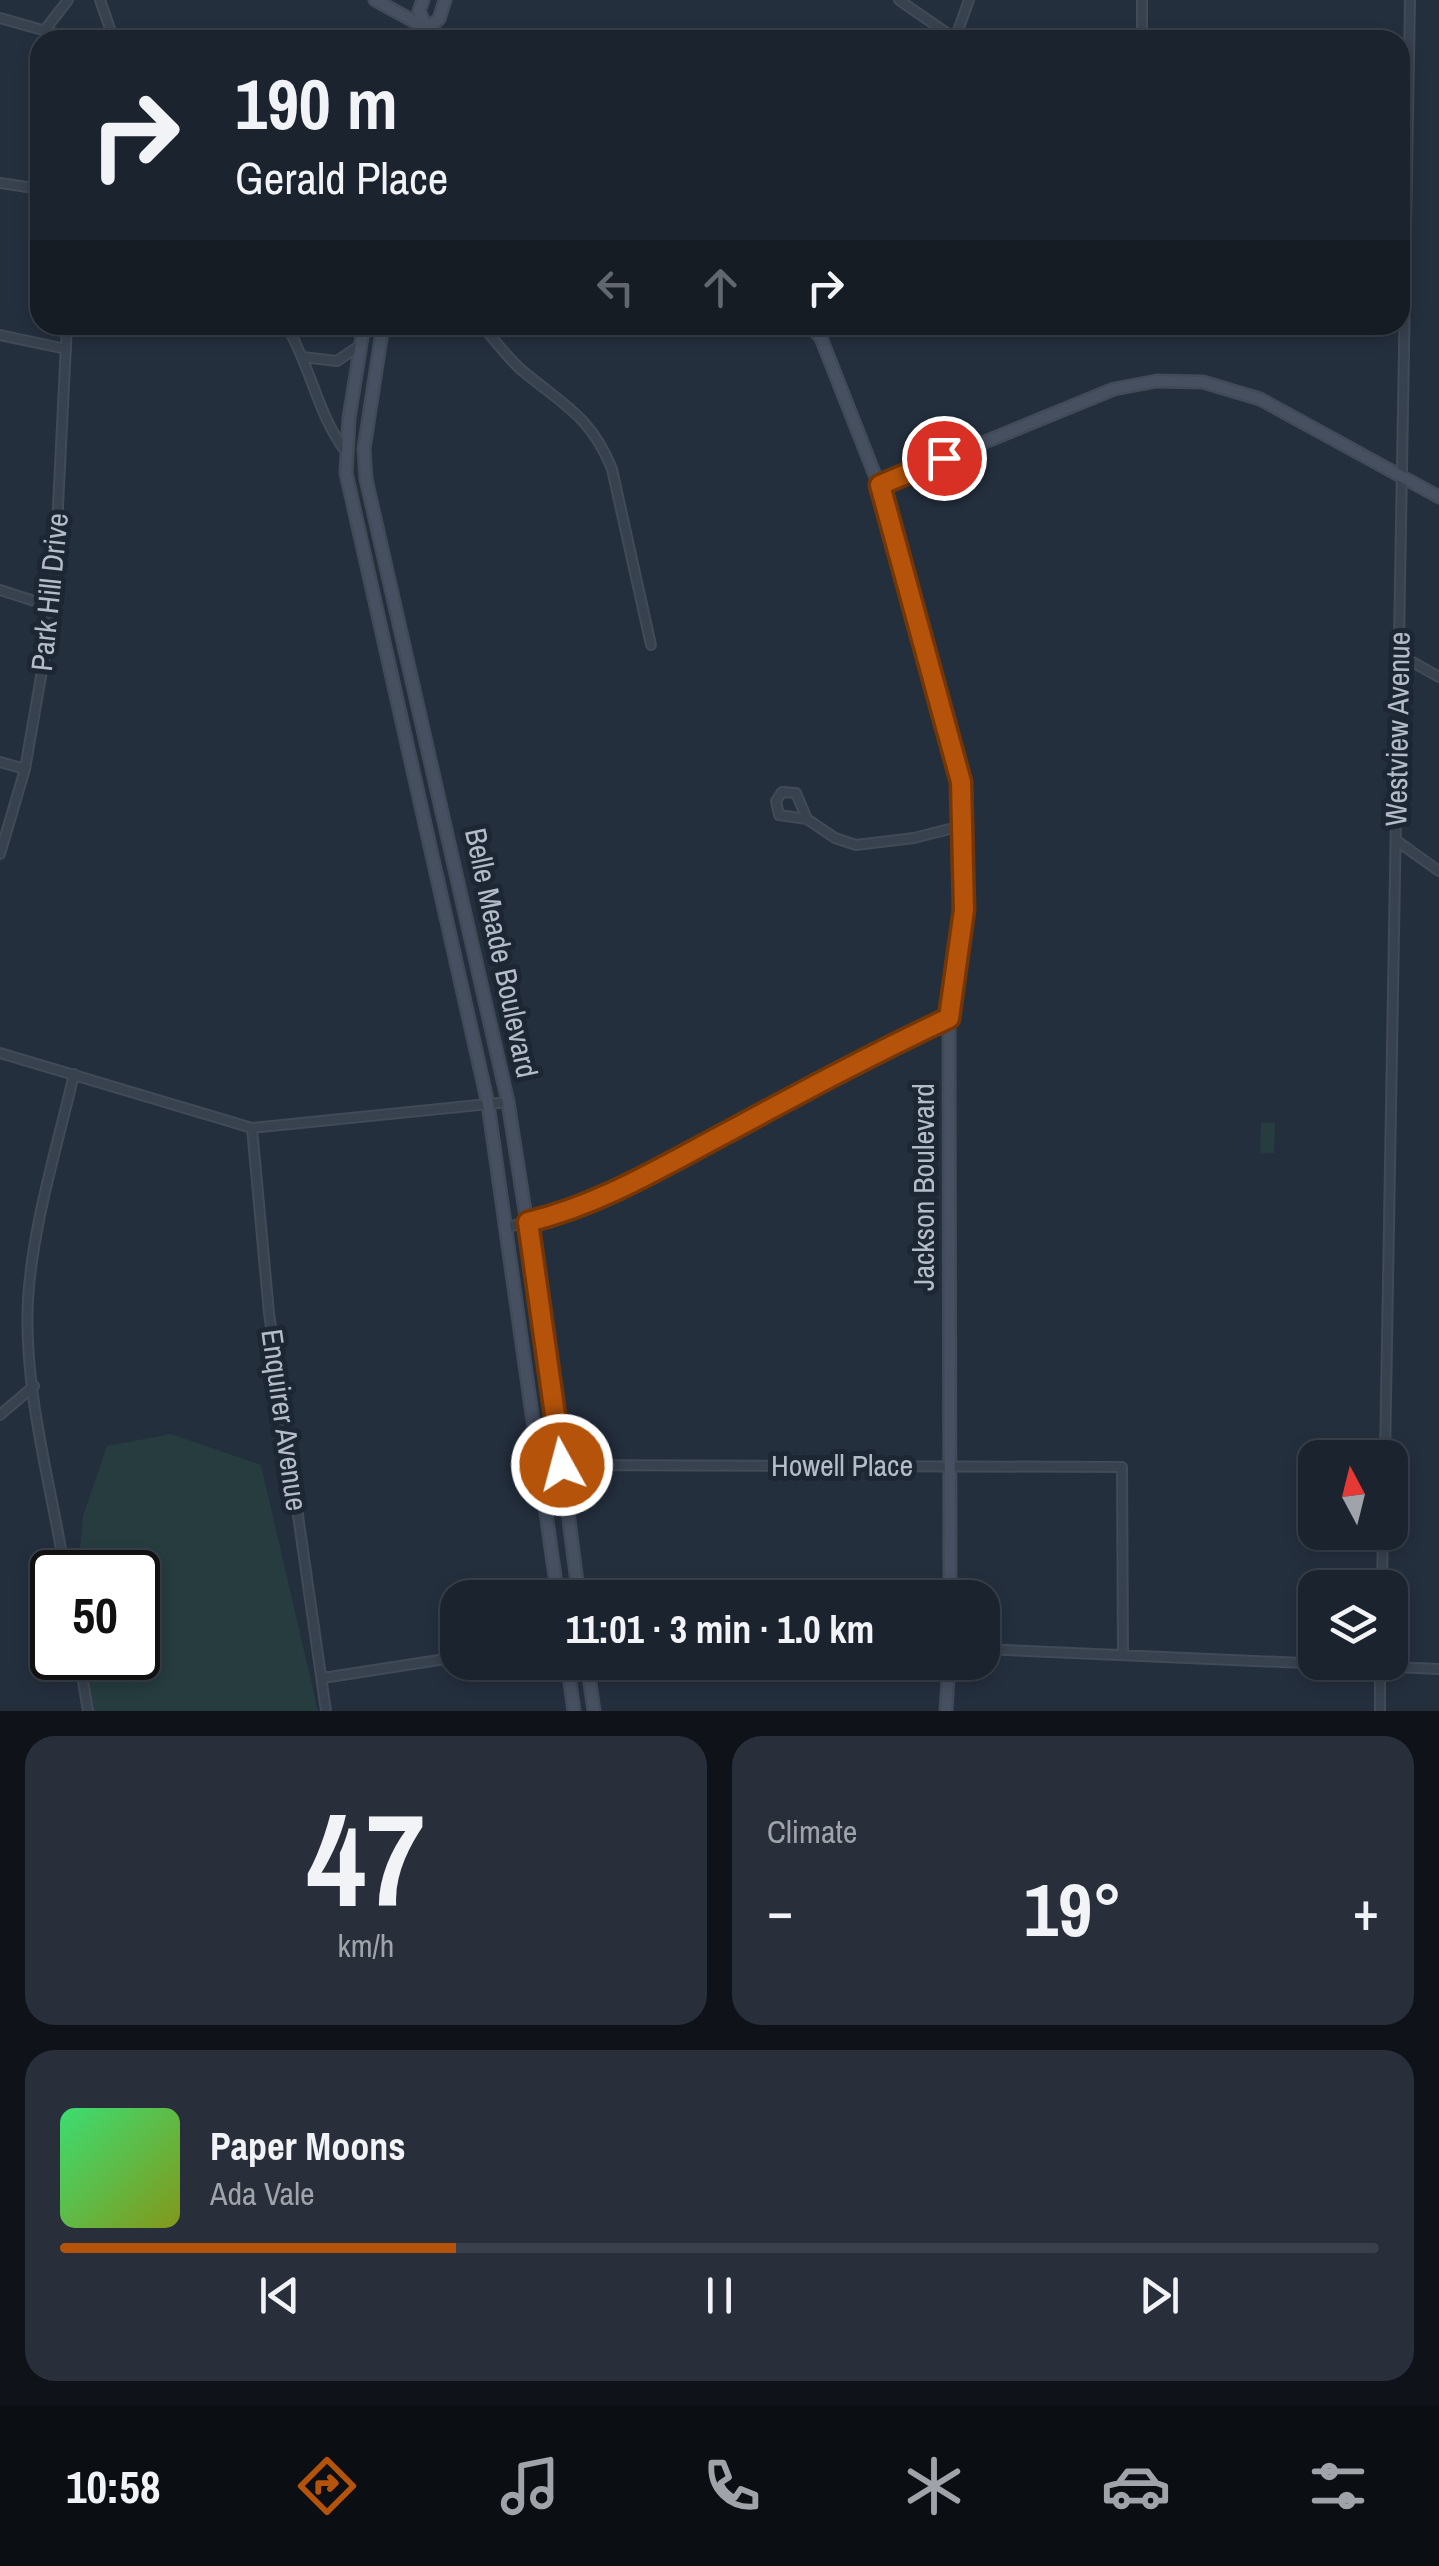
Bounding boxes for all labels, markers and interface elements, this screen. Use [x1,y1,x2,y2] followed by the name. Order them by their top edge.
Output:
[235,57,398,151] text: 190 m
[70,70,200,200] icon: right
[235,147,448,208] text: Gerald Place
[588,260,643,315] icon: left
[693,260,748,315] icon: ahead
[798,260,853,315] icon: right
[902,416,987,501] pin
[917,431,972,486] icon: arrive
[21,511,77,673] street label: Park Hill Drive
[1375,631,1419,827] street label: Westview Avenue
[456,824,548,1081] street label: Belle Meade Boulevard
[903,1083,943,1291] street label: Jackson Boulevard
[252,1327,318,1513] street label: Enquirer Avenue
[510,1413,614,1517] position arrow
[1298,1440,1408,1550] north arrow
[1298,1440,1408,1680] map controls
[771,1445,913,1485] street label: Howell Place
[30,1550,160,1680] speed limit sign: 50
[1298,1570,1408,1680] button: layers
[566,1604,874,1655] text: 11:01 · 3 min · 1.0 km
[307,1771,425,1947] text: 47
[767,1810,857,1853] text: Climate
[1024,1858,1122,1959] text: 19°
[767,1873,793,1947] text: −
[1353,1873,1379,1947] text: +
[338,1924,394,1967] text: km/h
[210,2121,406,2172] text: Paper Moons
[210,2172,315,2215] text: Ada Vale
[252,2268,307,2323] icon: previous
[692,2268,747,2323] icon: pause
[1132,2268,1187,2323] icon: next
[292,2451,362,2521] icon: directions
[495,2451,565,2521] icon: music
[697,2451,767,2521] icon: phone
[899,2451,969,2521] icon: climate
[1101,2451,1171,2521] icon: car
[1303,2451,1373,2521] icon: filters
[66,2456,160,2517] text: 10:58

